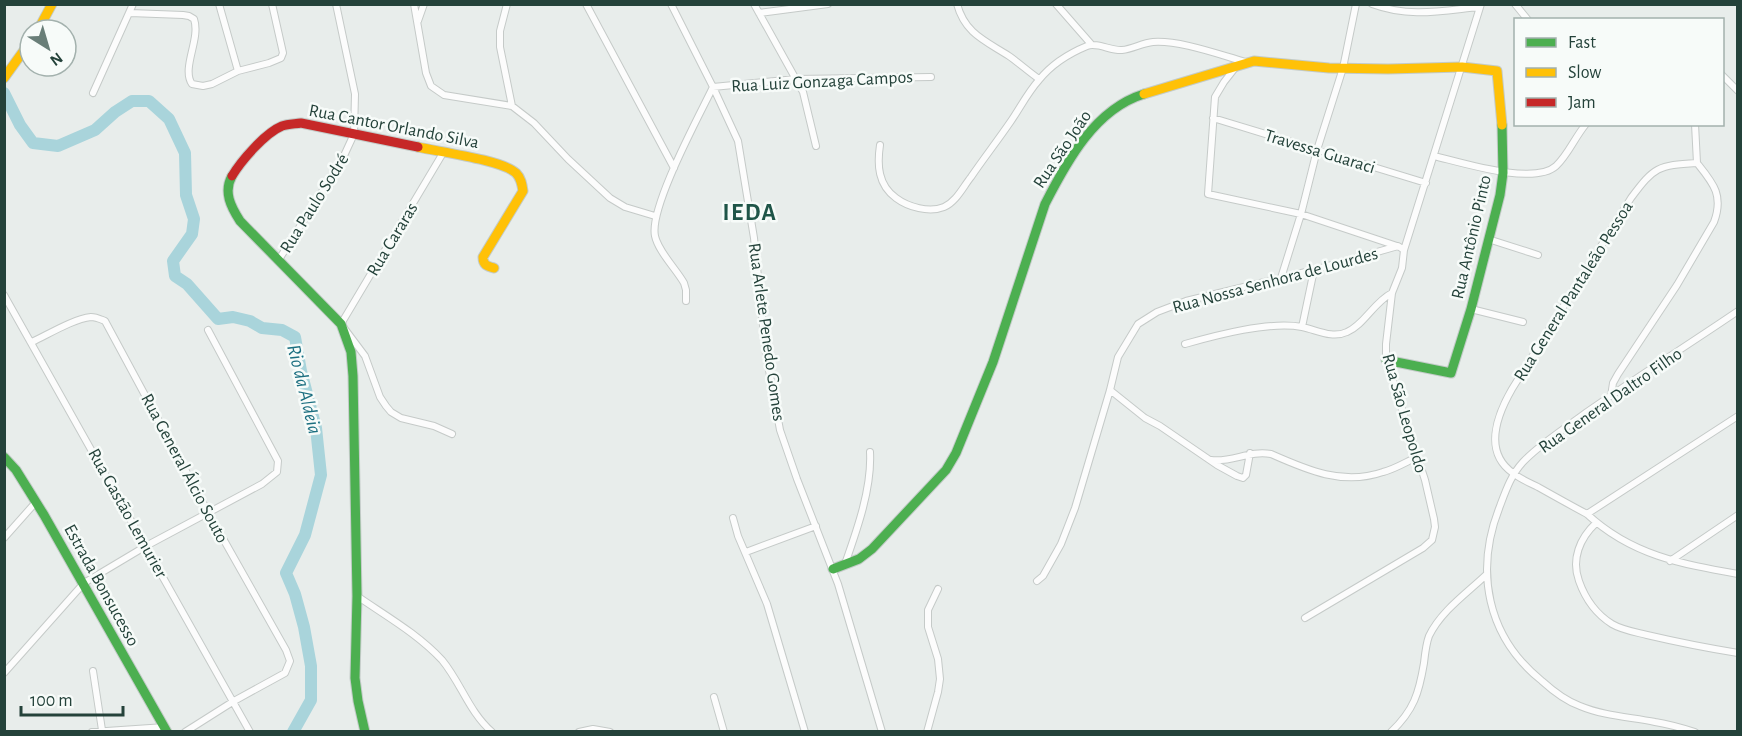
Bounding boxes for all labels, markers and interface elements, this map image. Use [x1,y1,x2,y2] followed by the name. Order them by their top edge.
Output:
[18,18,78,78] north arrow
[1514,18,1724,126] legend
[1568,34,1596,52] text: Fast
[47,49,66,69] text: N
[1568,64,1601,82] text: Slow
[731,68,913,96] street label: Rua Luiz Gonzaga Campos
[1568,94,1596,112] text: Jam
[307,102,480,152] street label: Rua Cantor Orlando Silva
[1030,107,1095,192] street label: Rua São João
[1262,127,1377,177] street label: Travessa Guaraci
[277,151,352,256] street label: Rua Paulo Sodré
[1449,173,1495,301] street label: Rua Antônio Pinto
[1511,198,1637,385] street label: Rua General Pantaleão Pessoa
[364,200,422,279] street label: Rua Cararas
[722,201,778,225] district label: IEDA
[745,242,787,422] street label: Rua Arlete Penedo Gomes
[1171,245,1380,317] street label: Rua Nossa Senhora de Lourdes
[283,342,325,436] water label: Rio da Aldeia
[1536,345,1686,457] street label: Rua General Daltro Filho
[1378,352,1430,475] street label: Rua São Leopoldo
[137,389,234,546] street label: Rua General Álcio Souto
[84,446,170,581] street label: Rua Gastão Lemurier
[60,522,142,650] street label: Estrada Bonsucesso
[21,679,123,717] scale bar
[30,692,73,710] text: 100 m

